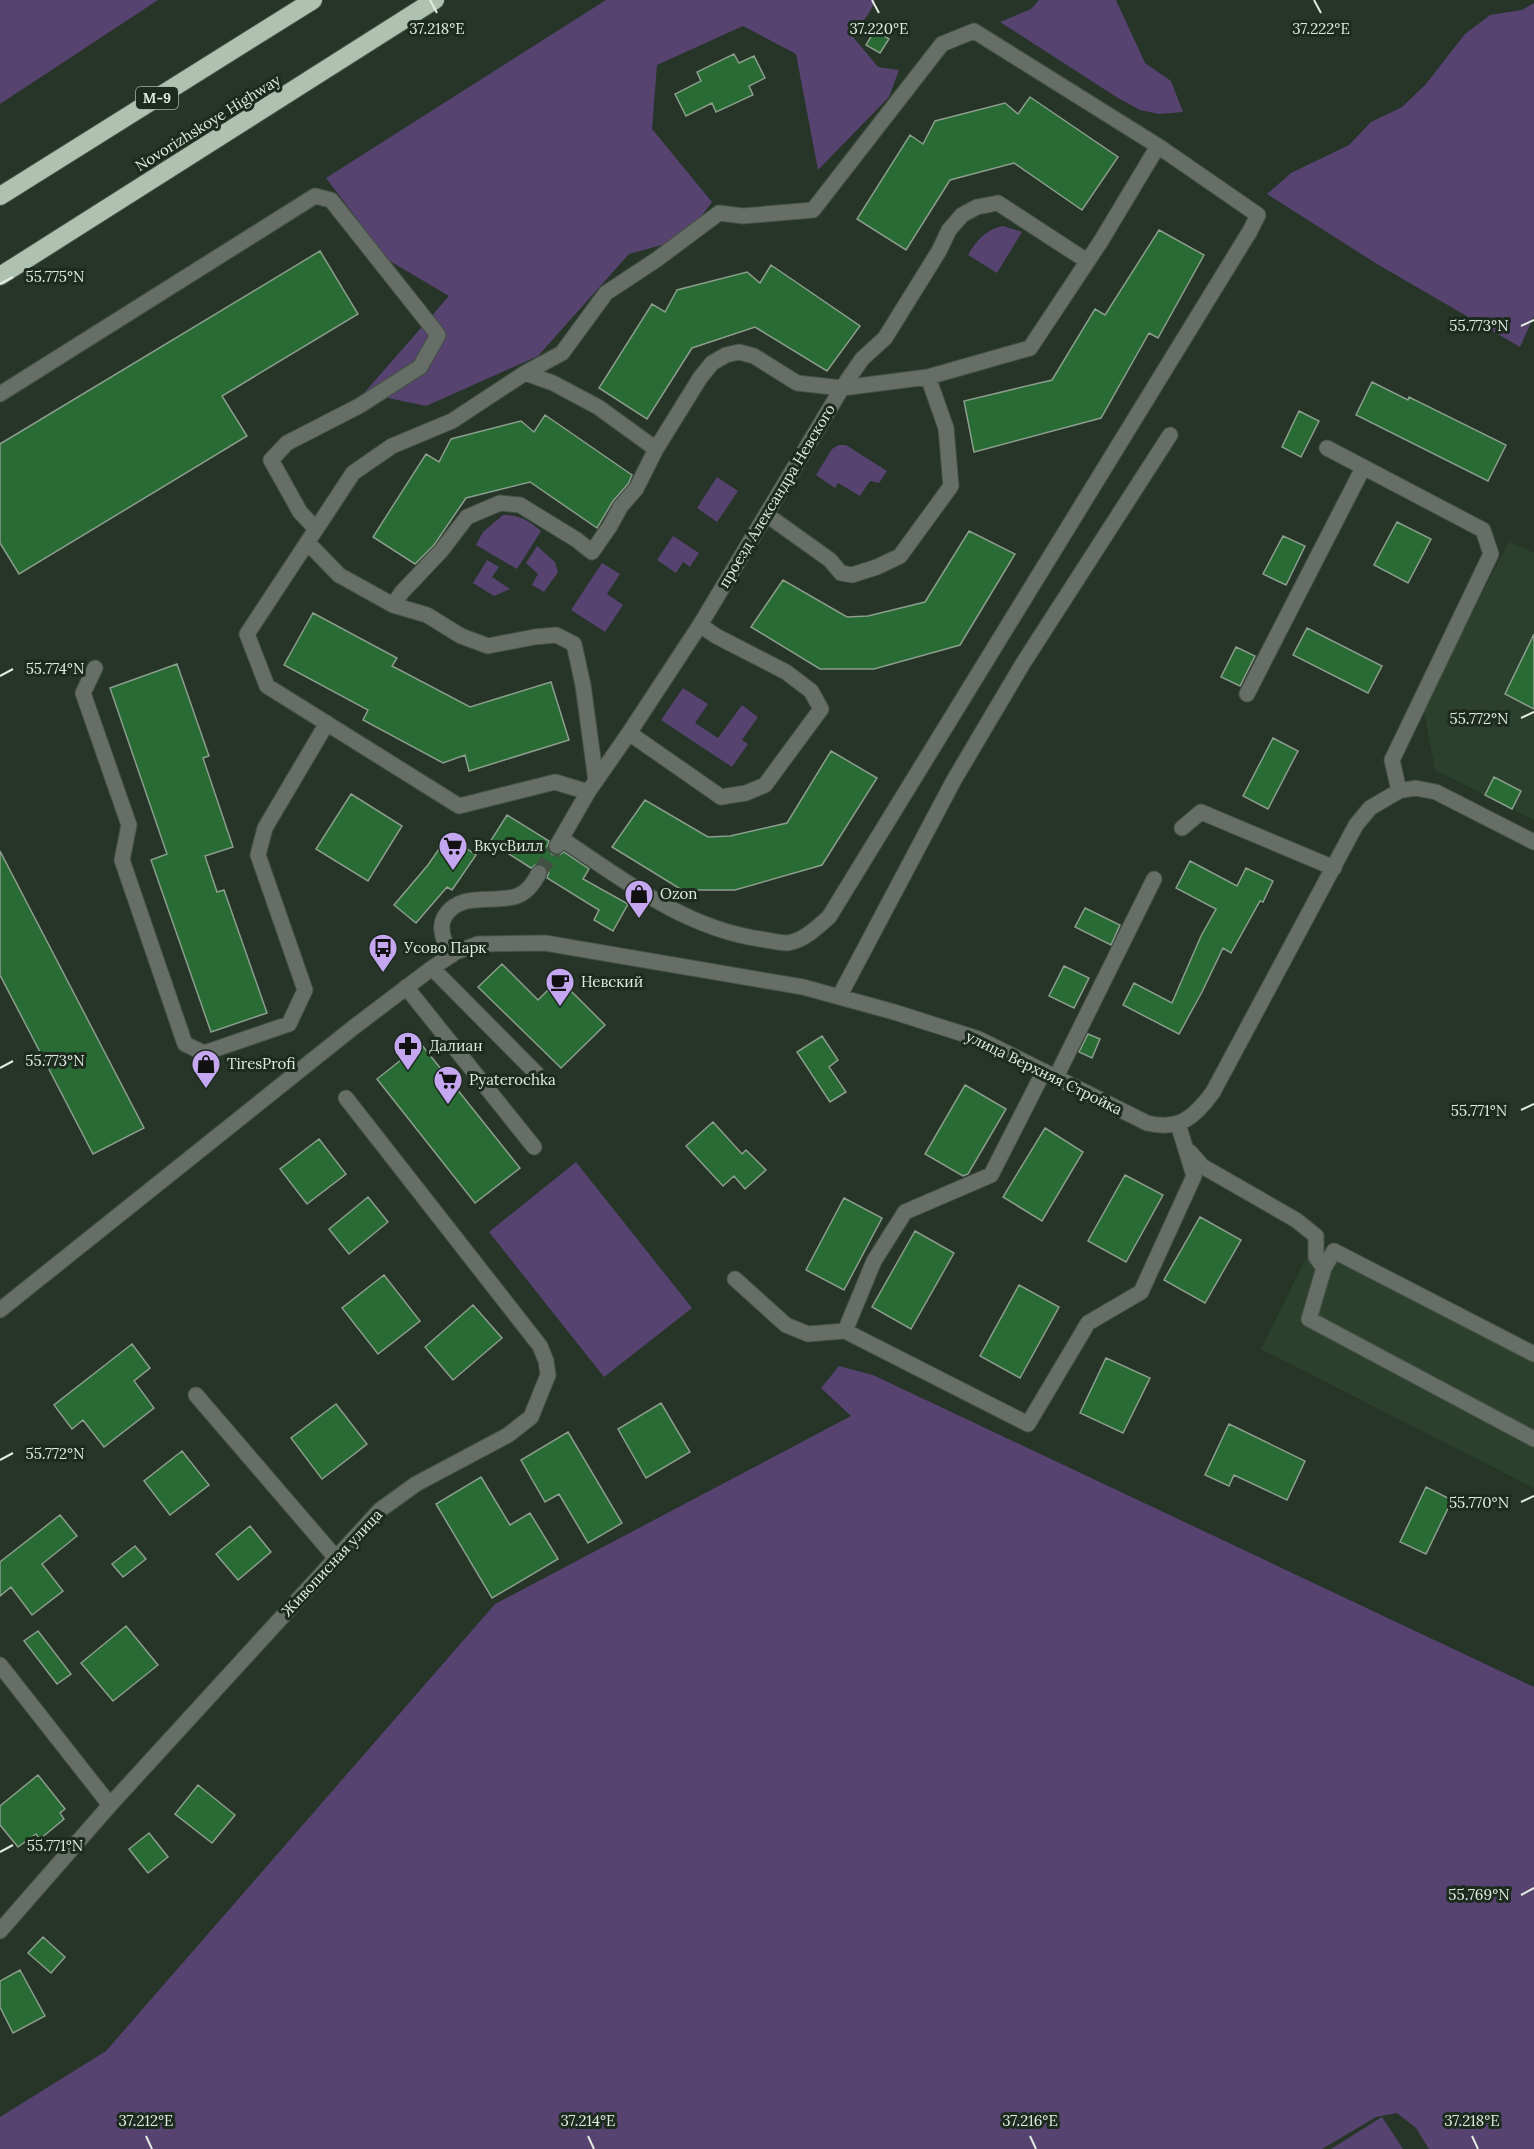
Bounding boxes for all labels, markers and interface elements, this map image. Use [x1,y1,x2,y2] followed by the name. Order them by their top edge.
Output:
[409,19,465,38] text: 37.218°E
[850,19,908,38] text: 37.220°E
[1292,19,1350,38] text: 37.222°E
[132,70,284,175] street label: Novorizhskoye Highway
[136,87,178,109] road number: М-9
[25,267,85,286] text: 55.775°N
[1449,316,1509,335] text: 55.773°N
[714,400,839,591] street label: проезд Александра Невского
[26,659,84,678] text: 55.774°N
[1450,709,1508,728] text: 55.772°N
[437,830,469,872] supermarket icon: ВкусВилл
[474,836,543,855] place label: ВкусВилл
[623,878,655,920] shop icon: Ozon
[660,884,697,903] place label: Ozon
[367,932,399,974] bus stop icon: Усово Парк
[403,938,486,957] place label: Усово Парк
[544,966,576,1008] cafe icon: Невский
[581,972,643,991] place label: Невский
[963,1026,1126,1119] street label: улица Верхняя Стройка
[392,1030,424,1072] pharmacy icon: Далиан
[429,1036,482,1055] place label: Далиан
[190,1048,222,1090] shop icon: TiresProfi
[25,1051,85,1070] text: 55.773°N
[227,1054,296,1073] place label: TiresProfi
[432,1064,464,1106] supermarket icon: Pyaterochka
[469,1070,556,1089] place label: Pyaterochka
[1451,1101,1507,1120] text: 55.771°N
[26,1444,84,1463] text: 55.772°N
[1449,1493,1509,1512] text: 55.770°N
[277,1505,386,1620] street label: Живописная улица
[27,1836,83,1855] text: 55.771°N
[1448,1885,1510,1904] text: 55.769°N
[119,2111,173,2130] text: 37.212°E
[561,2111,615,2130] text: 37.214°E
[1002,2111,1058,2130] text: 37.216°E
[1444,2111,1500,2130] text: 37.218°E

